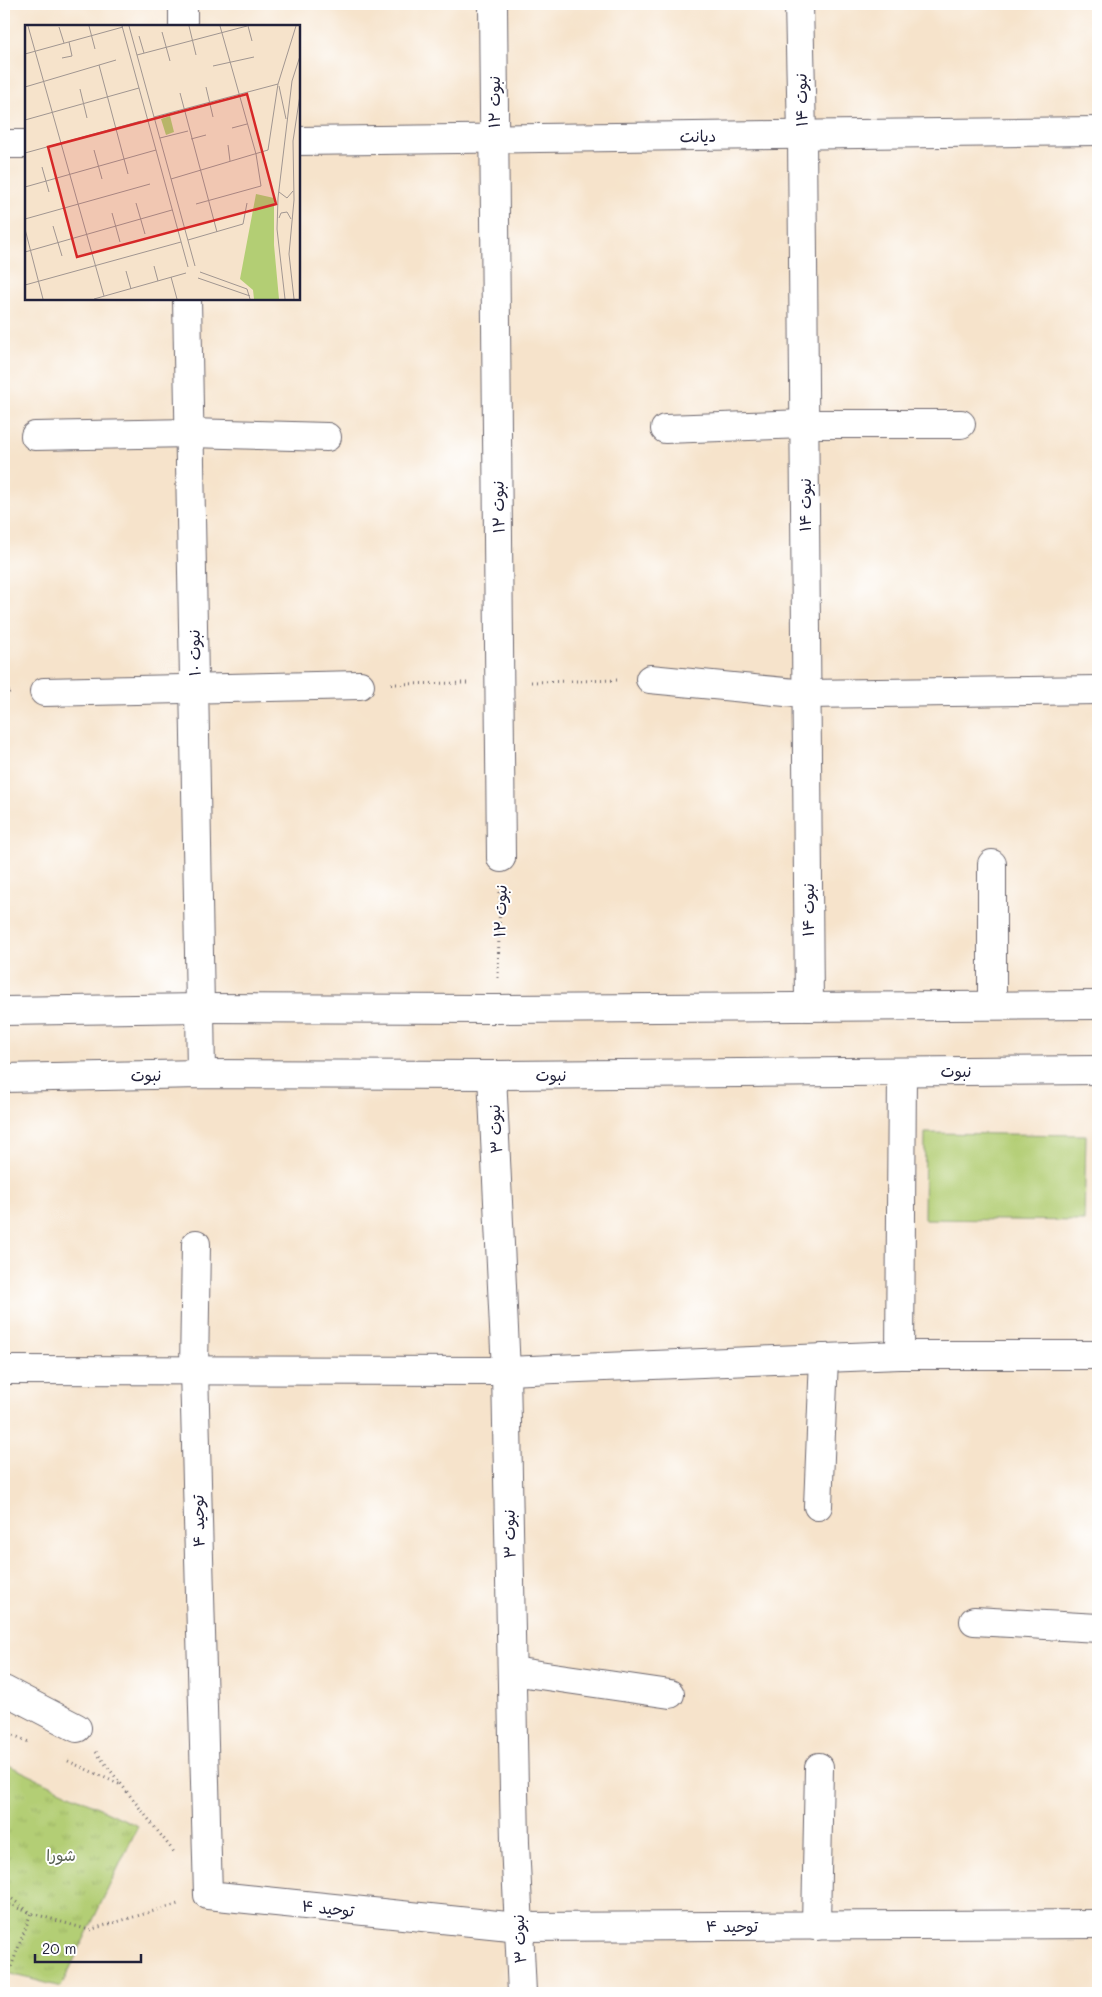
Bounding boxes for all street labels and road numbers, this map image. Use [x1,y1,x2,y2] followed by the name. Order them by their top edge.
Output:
[790,73,812,127] street label: نبوت ۱۴
[483,76,505,128] street label: نبوت ۱۲
[680,125,716,146] street label: دیانت
[794,478,816,532] street label: نبوت ۱۴
[487,481,509,533] street label: نبوت ۱۲
[183,629,205,677] street label: نبوت ۱۰
[797,883,819,937] street label: نبوت ۱۴
[488,884,512,938] street label: نبوت ۱۲
[941,1060,971,1082] street label: نبوت
[130,1064,162,1086] street label: نبوت
[536,1064,566,1086] street label: نبوت
[483,1104,507,1154] street label: نبوت ۳
[187,1494,209,1547] street label: توحید ۴
[498,1509,520,1559] street label: نبوت ۳
[301,1894,356,1922] street label: توحید ۴
[507,1914,531,1964] street label: نبوت ۳
[706,1915,759,1937] street label: توحید ۴

